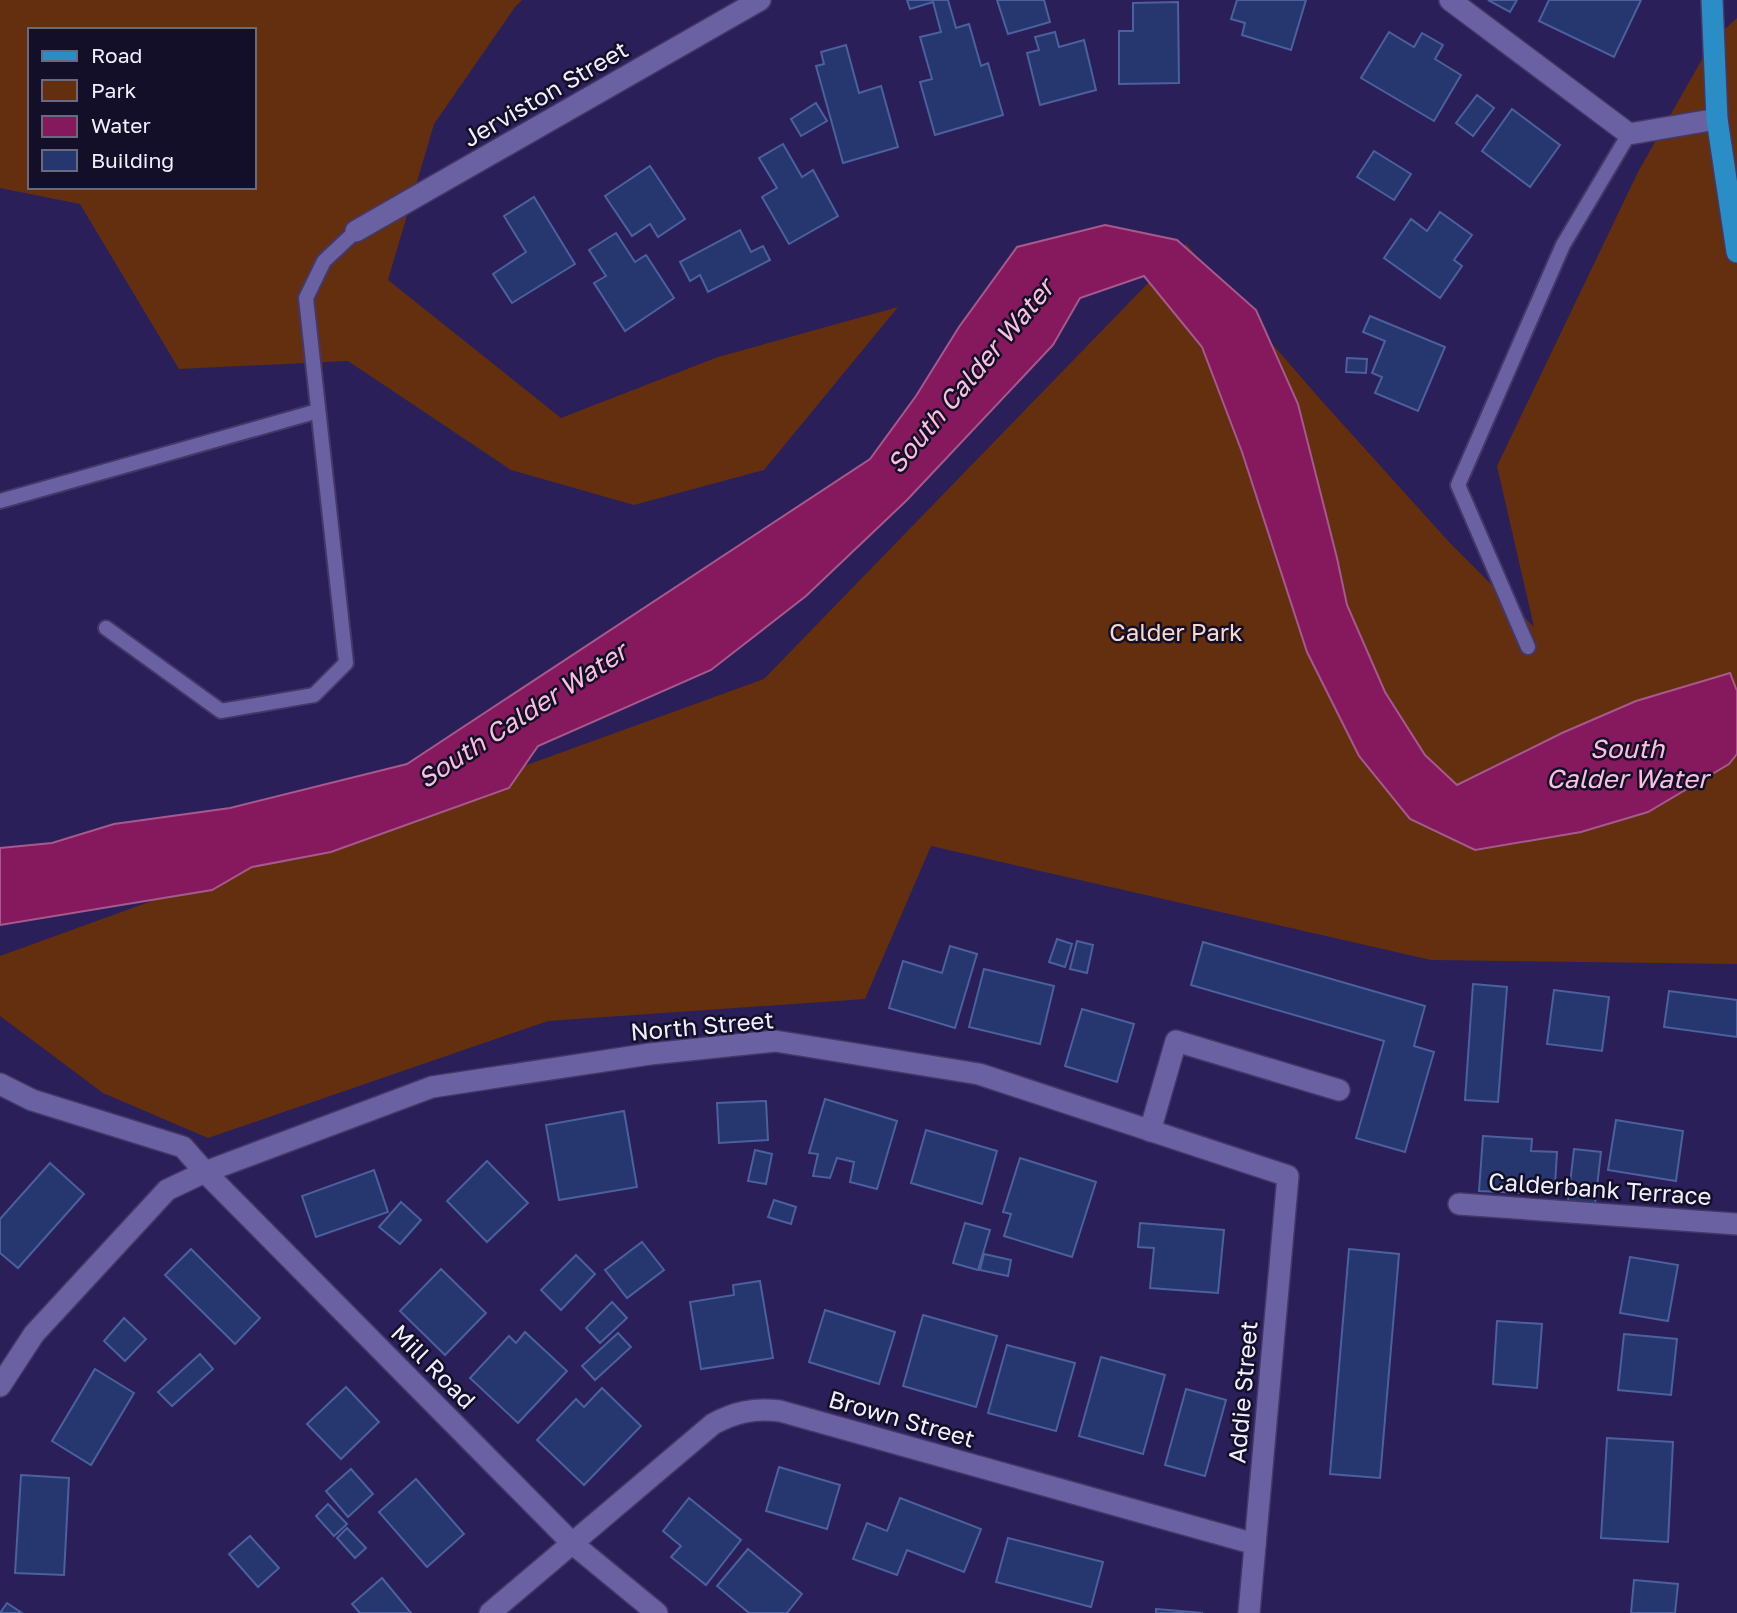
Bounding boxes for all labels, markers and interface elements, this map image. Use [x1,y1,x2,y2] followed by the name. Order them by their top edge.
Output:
[28,28,256,189] legend
[457,34,633,152] street label: Jerviston Street
[91,42,142,68] text: Road
[91,77,137,103] text: Park
[91,112,151,138] text: Water
[91,147,174,173] text: Building
[880,270,1062,479] water label: South Calder Water
[1109,617,1243,646] park label: Calder Park
[412,634,636,794] water label: South Calder Water
[1546,733,1712,794] water label: South Calder Water
[629,1004,775,1046] street label: North Street
[1487,1166,1713,1210] street label: Calderbank Terrace
[386,1318,482,1414] street label: Mill Road
[1221,1320,1263,1464] street label: Addie Street
[826,1383,978,1453] street label: Brown Street

